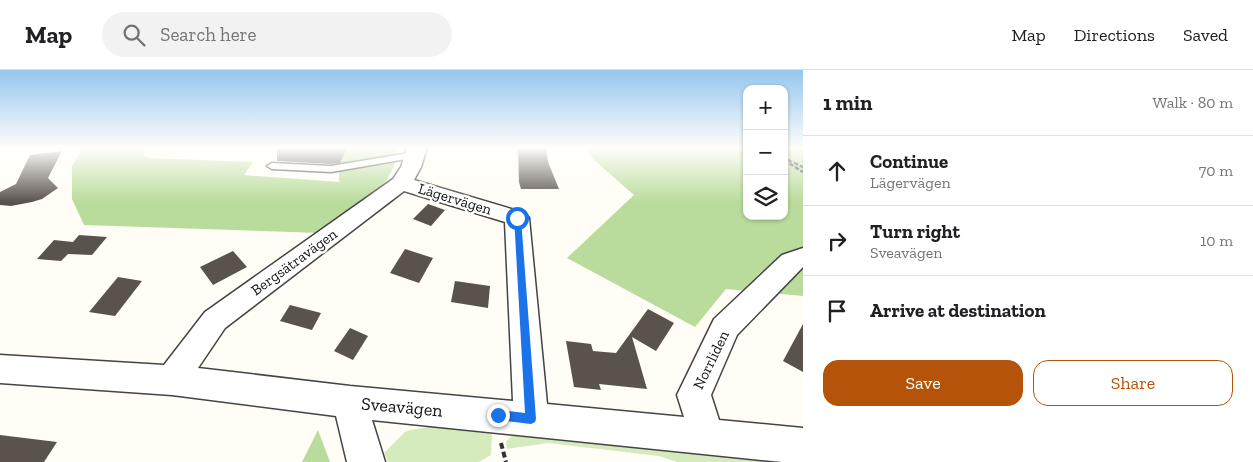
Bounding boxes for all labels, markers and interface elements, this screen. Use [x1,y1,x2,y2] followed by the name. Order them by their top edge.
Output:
[102,12,452,57] search box
[25,20,72,49] text: Map
[120,21,148,49] icon: search
[160,23,257,46] text: Search here
[1011,24,1046,46] text: Map
[1074,24,1155,46] text: Directions
[1183,24,1228,46] text: Saved
[743,85,788,220] map controls
[743,85,788,130] button: +
[823,90,873,115] text: 1 min
[1152,93,1233,112] text: Walk · 80 m
[743,130,788,175] button: −
[870,150,948,173] text: Continue
[823,157,851,185] icon: ahead
[1199,161,1233,180] text: 70 m
[870,173,951,192] text: Lägervägen
[743,175,788,220] button: layers
[416,179,494,219] street label: Lägervägen
[506,207,529,230] route start
[870,220,960,243] text: Turn right
[247,225,341,299] street label: Bergsätravägen
[823,227,851,255] icon: right
[1200,231,1233,250] text: 10 m
[870,243,943,262] text: Sveavägen
[823,297,851,325] icon: arrive
[870,299,1046,322] text: Arrive at destination
[689,327,733,392] street label: Norrliden
[823,360,1023,406] button: Save
[1033,360,1233,406] button: Share
[360,392,444,422] street label: Sveavägen
[487,404,510,427] route end

